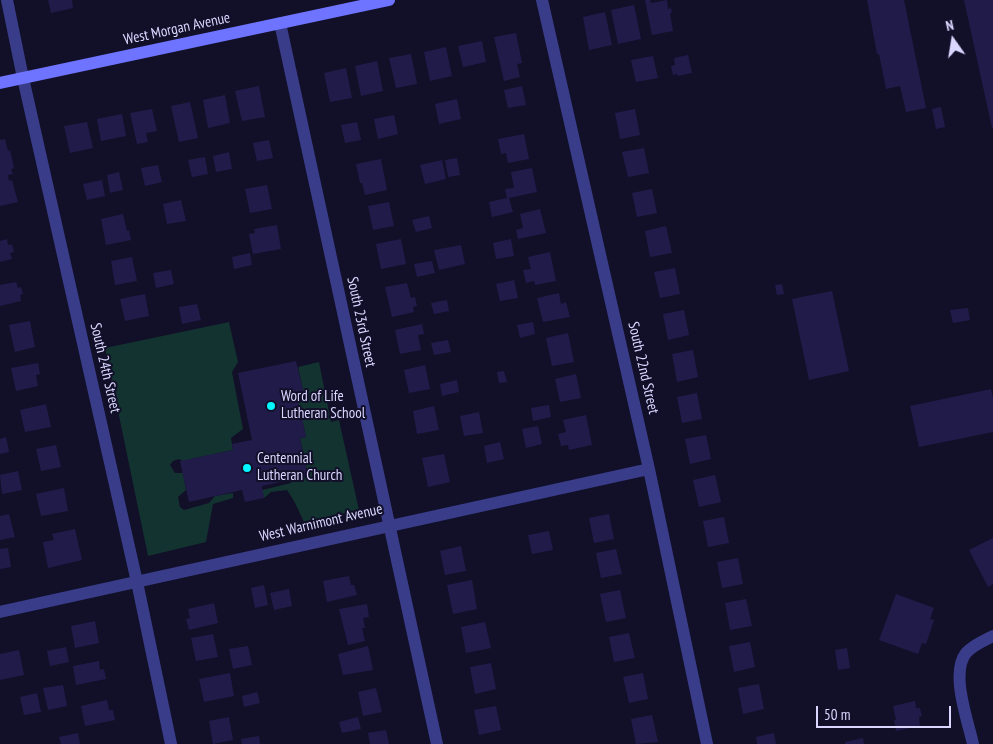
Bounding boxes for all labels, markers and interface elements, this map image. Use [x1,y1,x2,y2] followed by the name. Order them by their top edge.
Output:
[122,9,232,49] street label: West Morgan Avenue
[928,15,978,65] north arrow
[944,16,955,35] text: N
[343,275,379,369] street label: South 23rd Street
[624,320,662,416] street label: South 22nd Street
[86,321,124,415] street label: South 24th Street
[281,388,365,423] place label: Word of Life Lutheran School
[265,400,277,412] marker: Word of Life Lutheran School
[257,450,342,485] place label: Centennial Lutheran Church
[241,462,253,474] marker: Centennial Lutheran Church
[258,500,384,546] street label: West Warnimont Avenue
[818,696,953,728] scale bar
[824,705,850,724] text: 50 m

